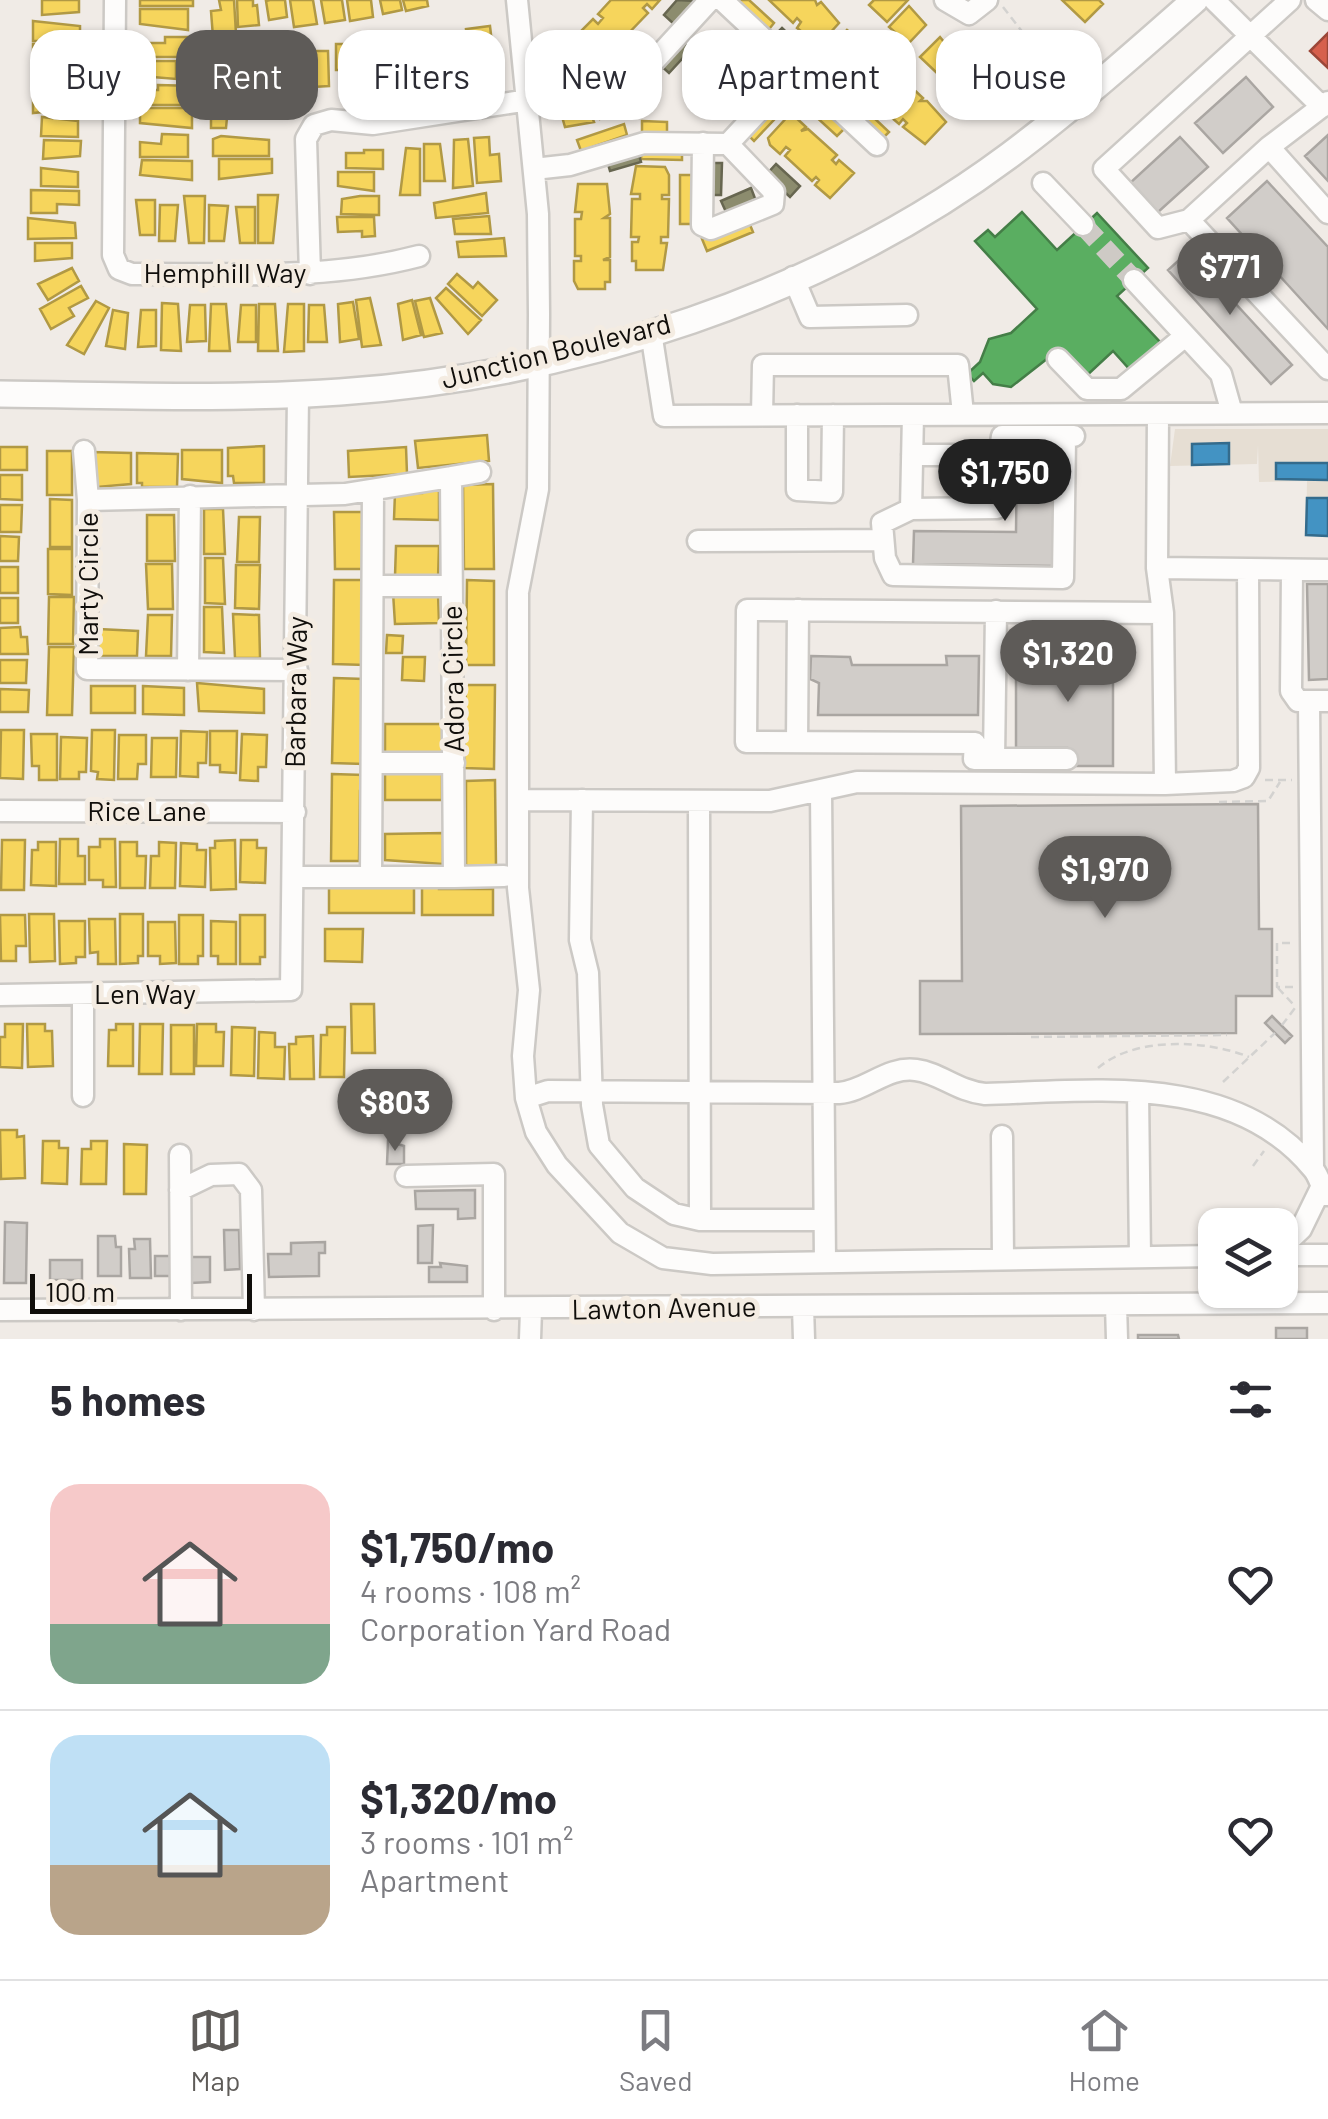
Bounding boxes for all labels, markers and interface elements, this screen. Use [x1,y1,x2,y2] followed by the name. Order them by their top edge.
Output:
[30,30,156,120] chip: Buy
[176,30,318,120] chip: Rent
[338,30,505,120] chip: Filters
[525,30,662,120] chip: New
[682,30,916,120] chip: Apartment
[936,30,1102,120] chip: House
[1171,233,1289,318] pin: $771
[1199,246,1261,284] text: $771
[144,255,306,289] street label: Hemphill Way
[437,305,674,395] street label: Junction Boulevard
[924,439,1086,524] pin: $1,750
[960,452,1050,490] text: $1,750
[70,512,104,656] street label: Marty Circle
[434,605,470,753] street label: Adora Circle
[277,616,313,768] street label: Barbara Way
[987,620,1149,705] pin: $1,320
[1022,633,1114,671] text: $1,320
[87,793,207,827] street label: Rice Lane
[1024,836,1186,921] pin: $1,970
[1060,849,1150,887] text: $1,970
[94,976,196,1010] street label: Len Way
[336,1069,454,1154] pin: $803
[359,1082,431,1120] text: $803
[1198,1208,1298,1308] map controls
[1198,1208,1298,1308] button: layers
[30,1269,252,1314] scale bar
[45,1274,115,1308] text: 100 m
[571,1288,757,1326] street label: Lawton Avenue
[1223,1372,1278,1427] icon: filters
[50,1374,206,1424] text: 5 homes
[360,1521,554,1571] text: $1,750/mo
[130,1524,250,1644] icon: home
[1223,1557,1278,1612] icon: heart
[360,1571,581,1609] text: 4 rooms · 108 m²
[360,1609,671,1647] text: Corporation Yard Road
[360,1772,557,1822] text: $1,320/mo
[130,1775,250,1895] icon: home
[1223,1808,1278,1863] icon: heart
[360,1822,574,1860] text: 3 rooms · 101 m²
[360,1860,509,1898] text: Apartment
[188,2003,243,2097] tab: Map
[619,2003,693,2097] tab: Saved
[1069,2003,1140,2097] tab: Home

